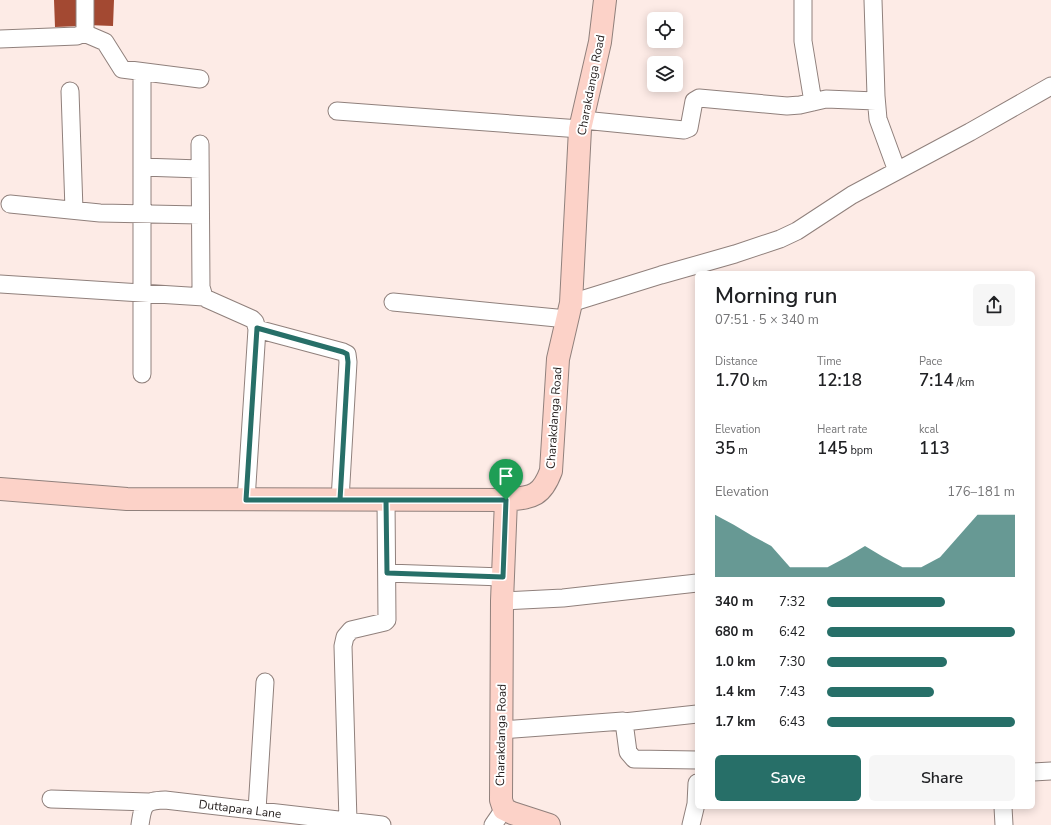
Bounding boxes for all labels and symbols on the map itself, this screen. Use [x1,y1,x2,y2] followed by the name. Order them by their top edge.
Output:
[573,33,609,137] street label: Charakdanga Road
[542,366,566,470] street label: Charakdanga Road
[489,459,523,500] pin
[492,684,510,786] street label: Charakdanga Road
[198,796,282,822] street label: Duttapara Lane

